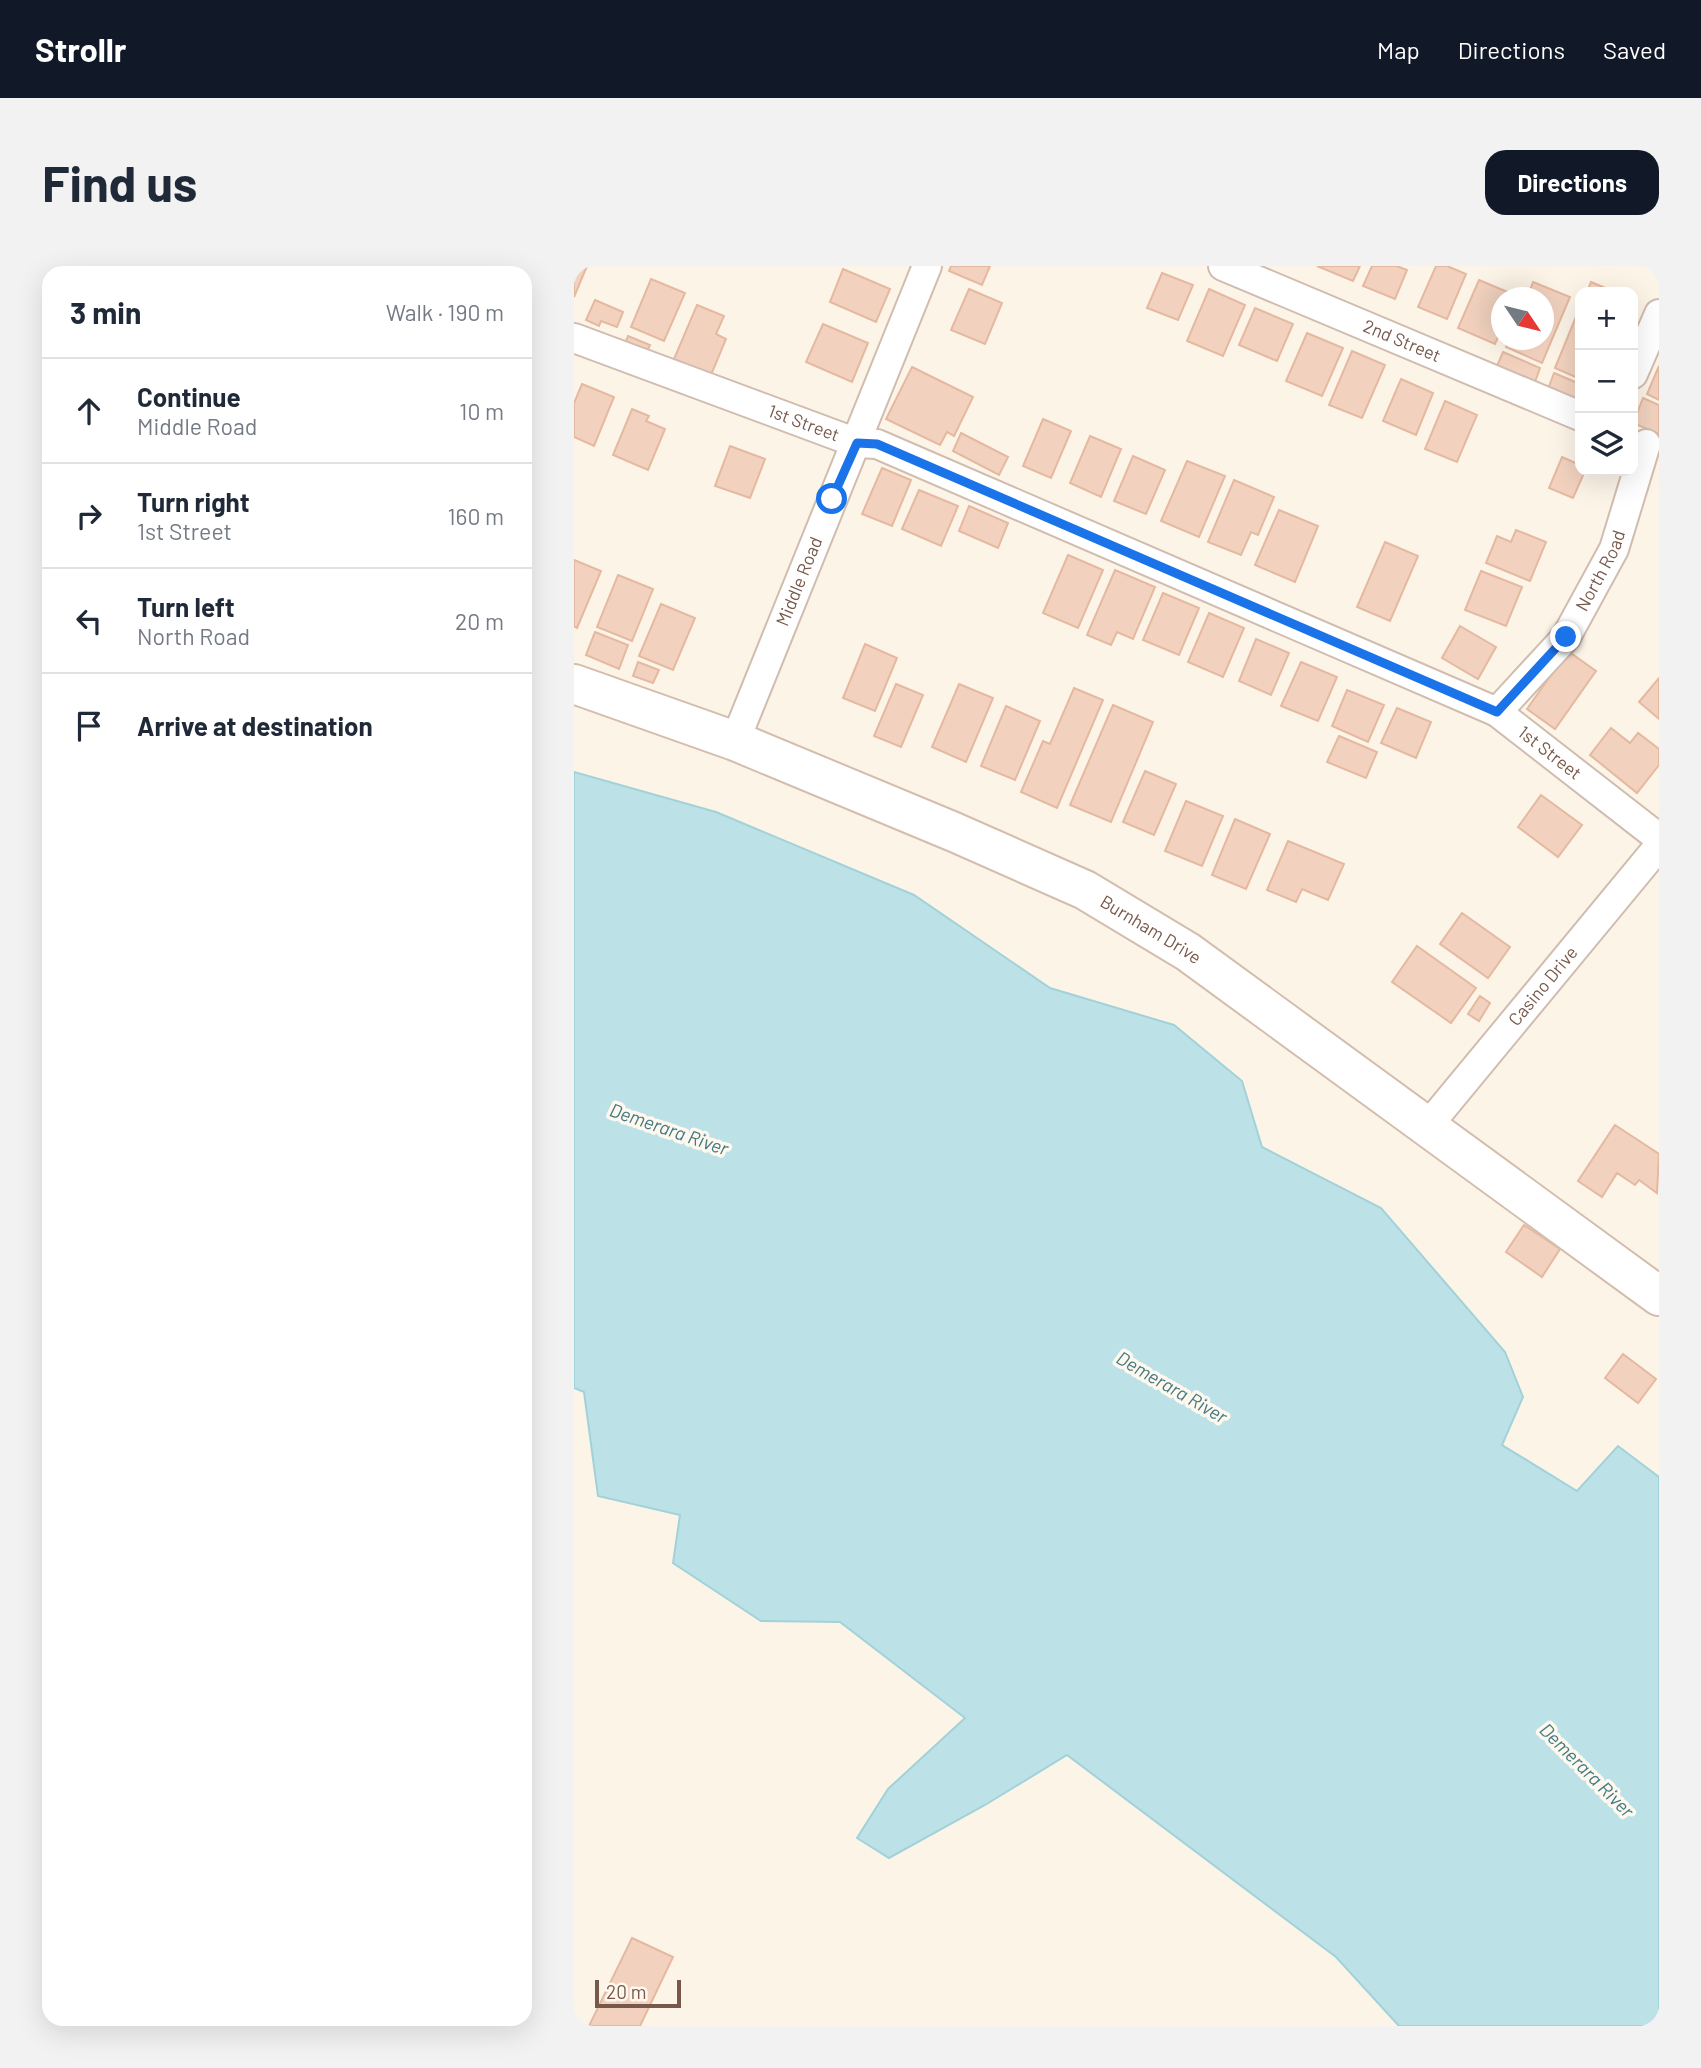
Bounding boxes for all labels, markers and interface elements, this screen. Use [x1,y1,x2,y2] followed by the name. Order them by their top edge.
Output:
[35,29,127,69] text: Strollr
[1377,35,1420,64] text: Map
[1458,35,1565,64] text: Directions
[1603,35,1666,64] text: Saved
[1485,150,1659,215] button: Directions
[42,153,197,212] text: Find us
[1491,287,1554,350] north arrow
[1575,287,1638,476] map controls
[1575,287,1638,350] button: +
[70,294,141,330] text: 3 min
[386,298,504,326] text: Walk · 190 m
[1360,314,1444,366] street label: 2nd Street
[1575,350,1638,413] button: −
[137,381,241,412] text: Continue
[70,392,108,430] icon: ahead
[459,397,504,425] text: 10 m
[765,399,843,446] street label: 1st Street
[137,412,257,440] text: Middle Road
[1575,413,1638,476] button: layers
[816,483,847,514] route start
[137,486,250,517] text: Turn right
[70,497,108,535] icon: right
[447,502,504,530] text: 160 m
[137,517,232,545] text: 1st Street
[1570,527,1629,615] street label: North Road
[771,533,826,629] street label: Middle Road
[137,591,235,622] text: Turn left
[70,602,108,640] icon: left
[455,607,504,635] text: 20 m
[1550,621,1581,652] route end
[137,622,250,650] text: North Road
[70,707,108,745] icon: arrive
[137,710,373,741] text: Arrive at destination
[1514,721,1586,784] street label: 1st Street
[1097,890,1206,968] street label: Burnham Drive
[1503,941,1582,1030] street label: Casino Drive
[607,1097,733,1160] water label: Demerara River
[1113,1346,1233,1428] water label: Demerara River
[1535,1718,1640,1822] water label: Demerara River
[595,1977,681,2009] scale bar
[606,1980,646,2003] text: 20 m

